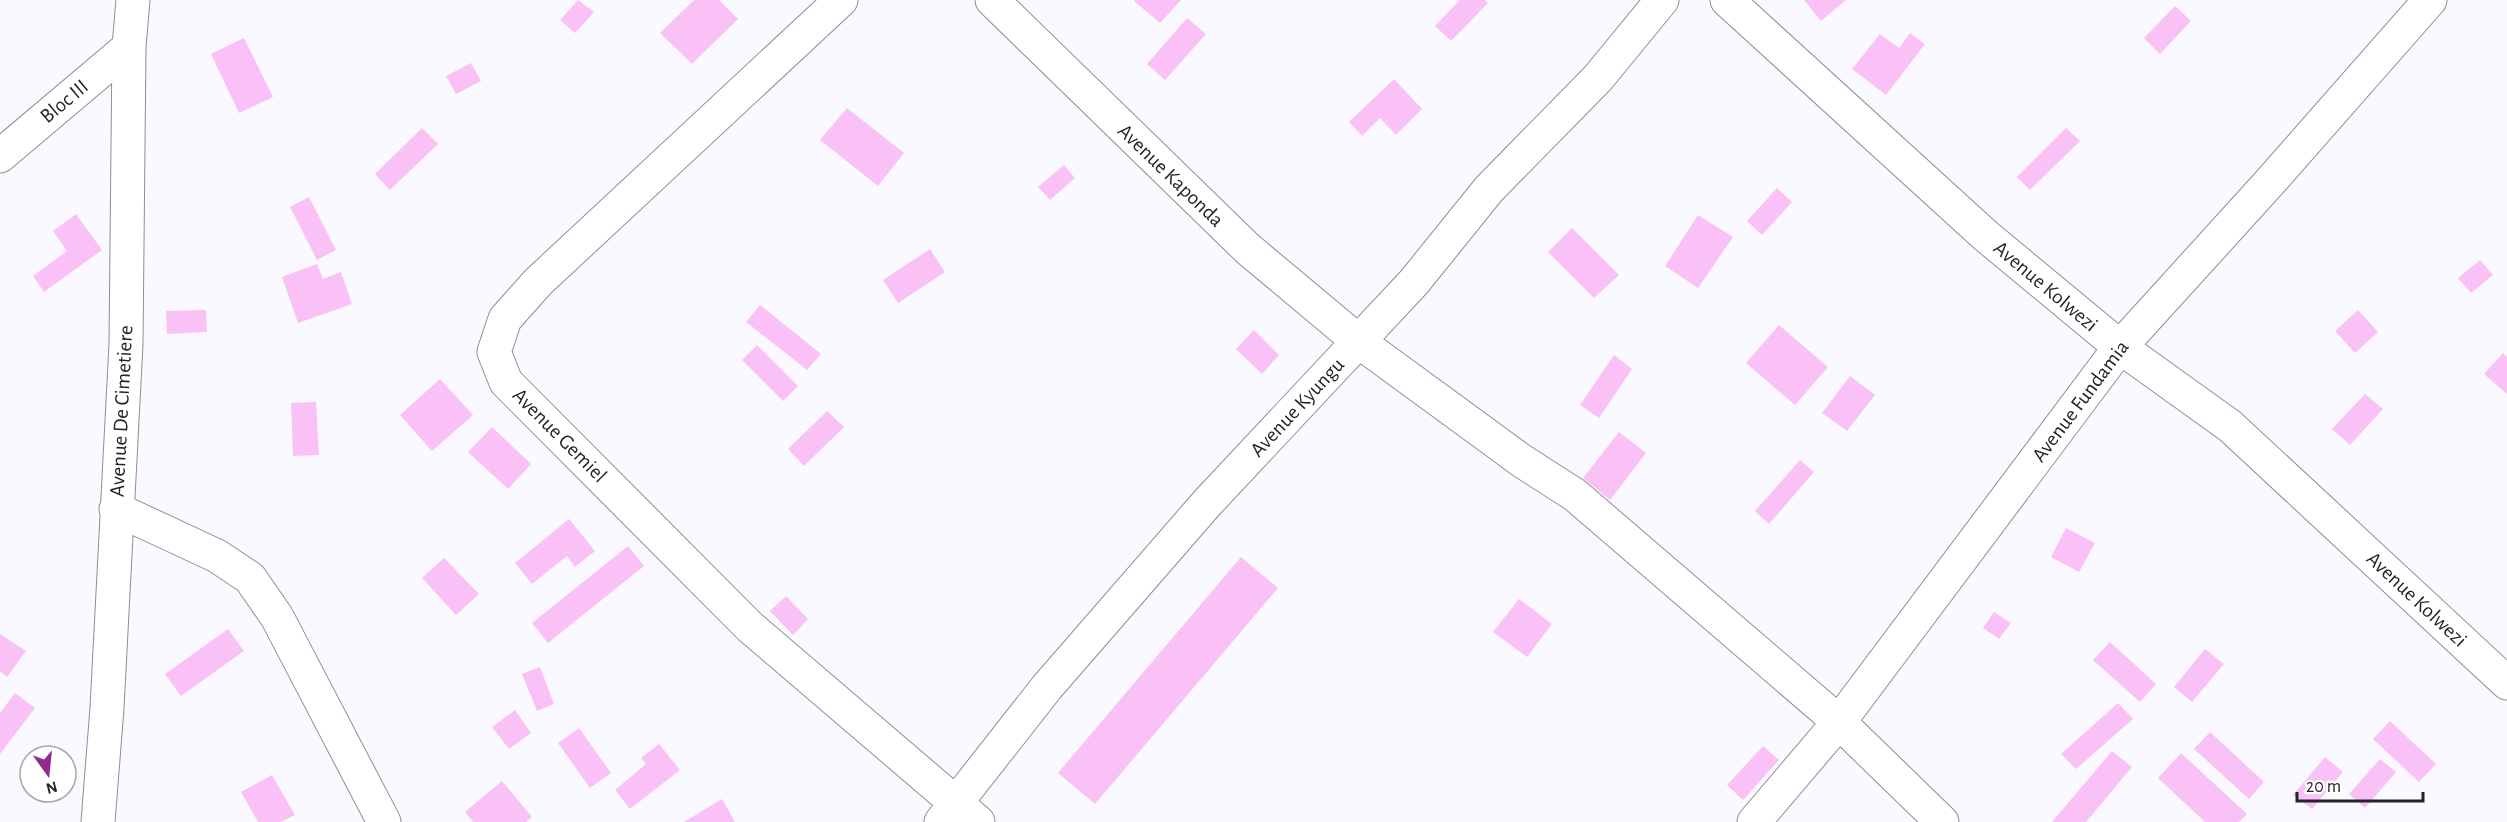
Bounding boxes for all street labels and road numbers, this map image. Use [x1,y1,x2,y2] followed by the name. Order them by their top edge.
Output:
[36,76,92,127] street label: Bloc III
[1114,120,1228,231] street label: Avenue Kaponda
[1990,237,2102,336] street label: Avenue Kolwezi
[107,325,136,497] street label: Avenue De Cimetiere
[2028,336,2133,466] street label: Avenue Fundamia
[1246,354,1348,461] street label: Avenue Kyungu
[509,384,611,486] street label: Avenue Gemiel
[2363,548,2471,651] street label: Avenue Kolwezi

